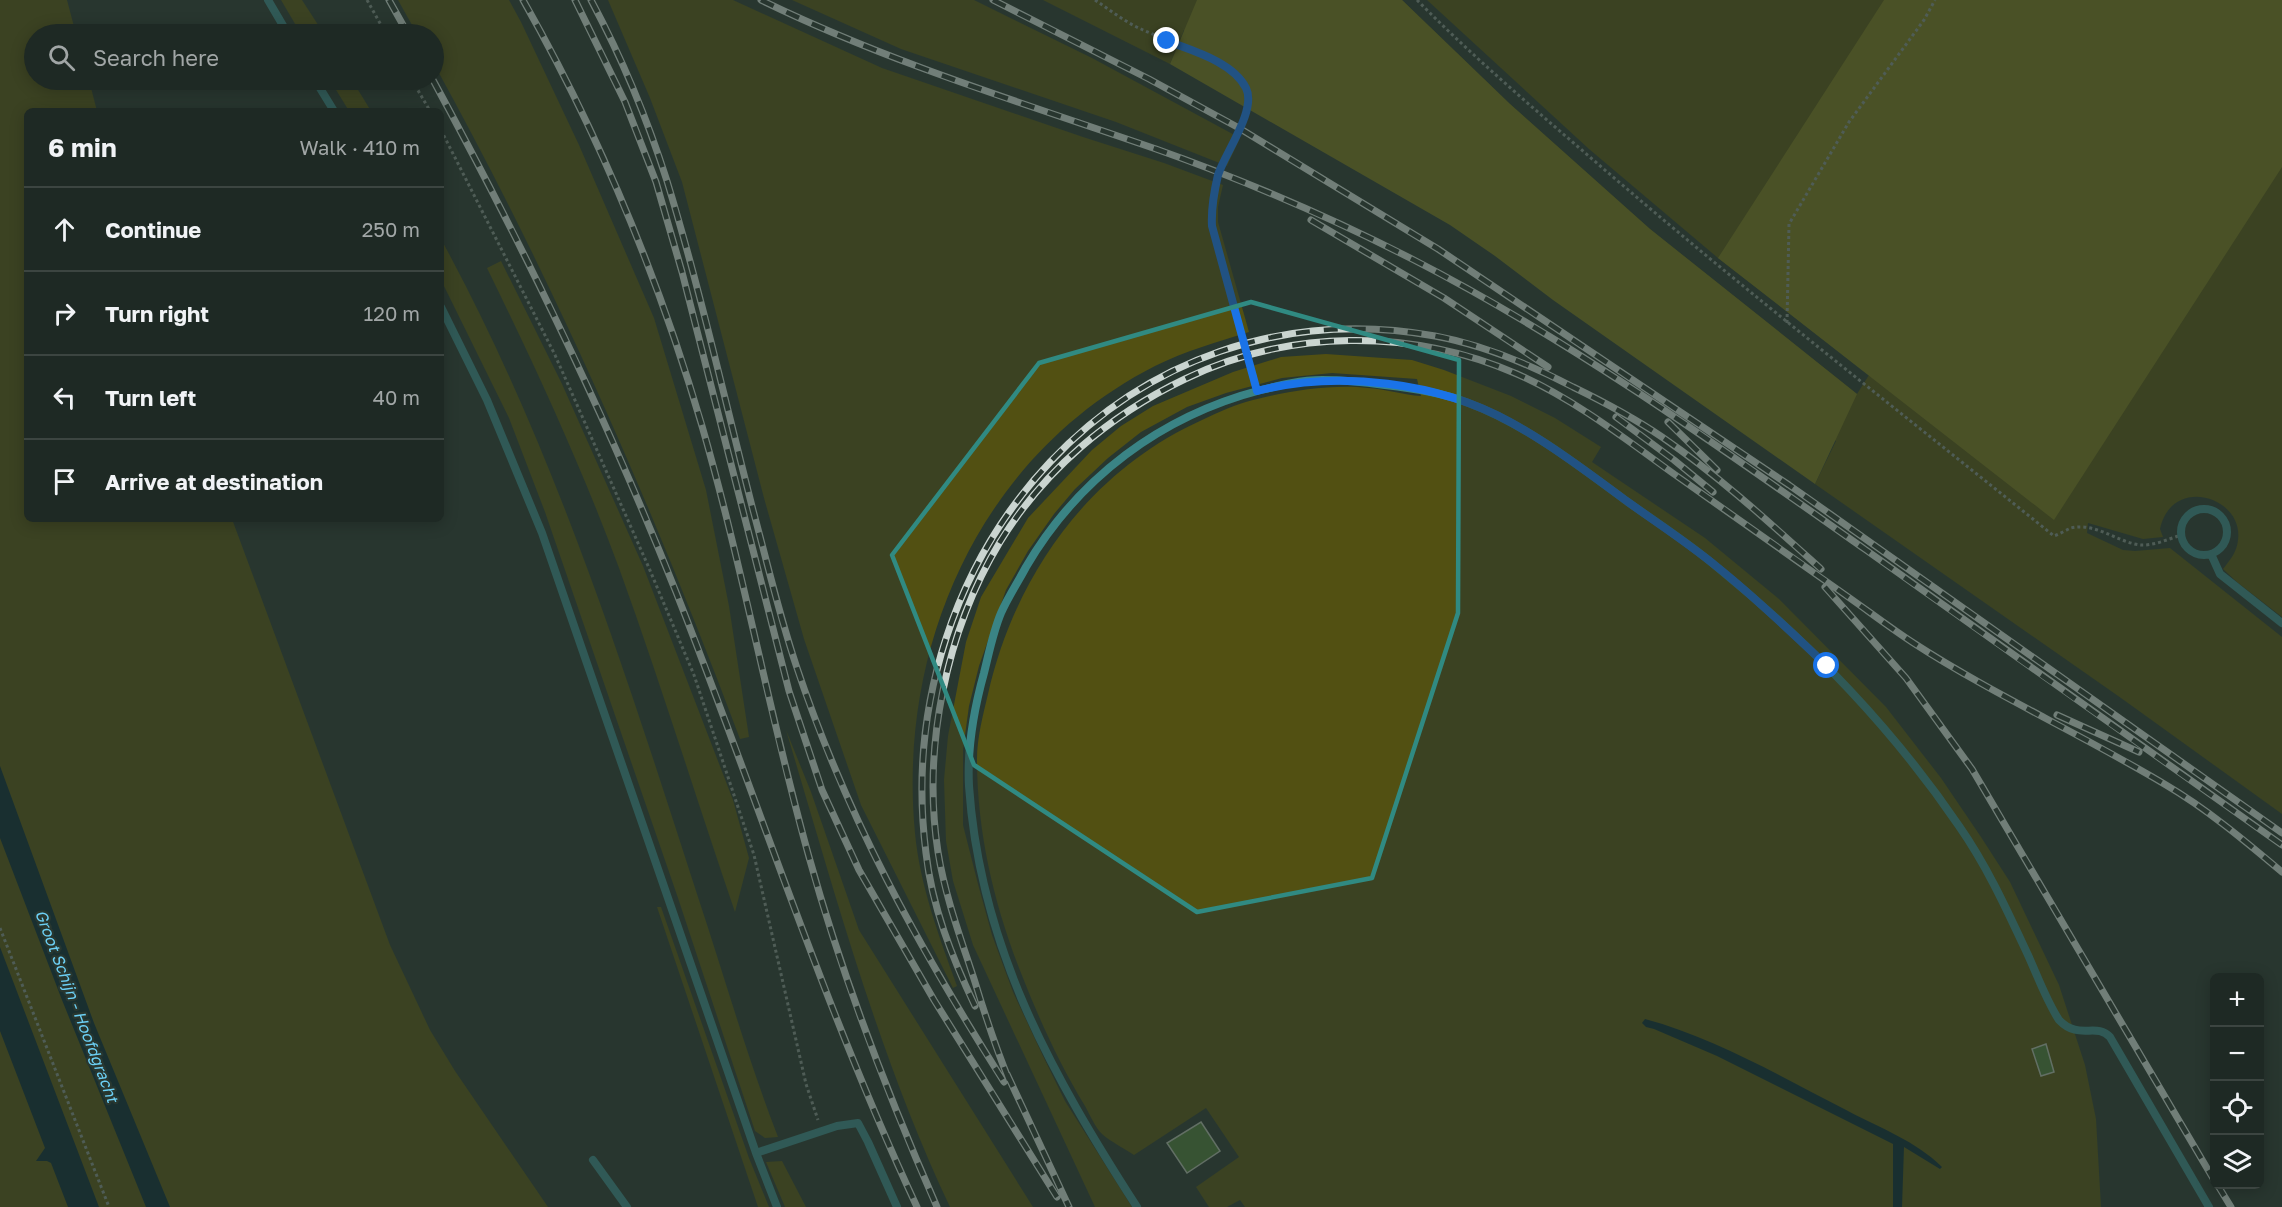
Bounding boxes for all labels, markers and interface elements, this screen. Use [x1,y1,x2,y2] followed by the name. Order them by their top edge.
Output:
[24,24,444,90] search box
[1153,27,1179,53] route end
[45,41,78,74] icon: search
[93,44,219,71] text: Search here
[48,132,117,163] text: 6 min
[300,135,420,159] text: Walk · 410 m
[48,213,81,246] icon: ahead
[105,216,201,243] text: Continue
[362,217,420,241] text: 250 m
[48,297,81,330] icon: right
[105,300,209,327] text: Turn right
[364,301,420,325] text: 120 m
[48,381,81,414] icon: left
[105,384,196,411] text: Turn left
[373,385,420,409] text: 40 m
[48,465,81,498] icon: arrive
[105,468,323,495] text: Arrive at destination
[1813,652,1839,678] route start
[31,907,124,1107] water label: Groot Schijn - Hoofdgracht
[2210,973,2264,1189] map controls
[2210,973,2264,1027] button: +
[2210,1027,2264,1081] button: −
[2210,1081,2264,1135] button: locate
[2210,1135,2264,1189] button: layers

